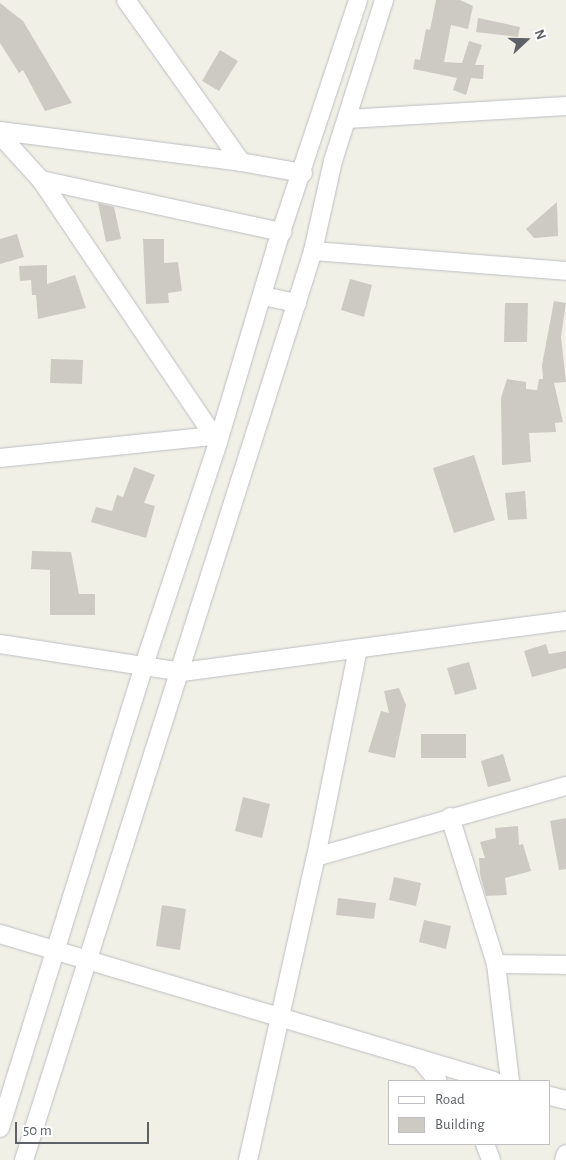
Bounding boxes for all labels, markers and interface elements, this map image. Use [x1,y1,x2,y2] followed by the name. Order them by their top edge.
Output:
[501,15,551,65] north arrow
[532,28,548,42] text: N
[388,1080,551,1145] legend
[435,1092,465,1107] text: Road
[18,1112,151,1144] scale bar
[435,1117,485,1132] text: Building
[23,1123,52,1138] text: 50 m

